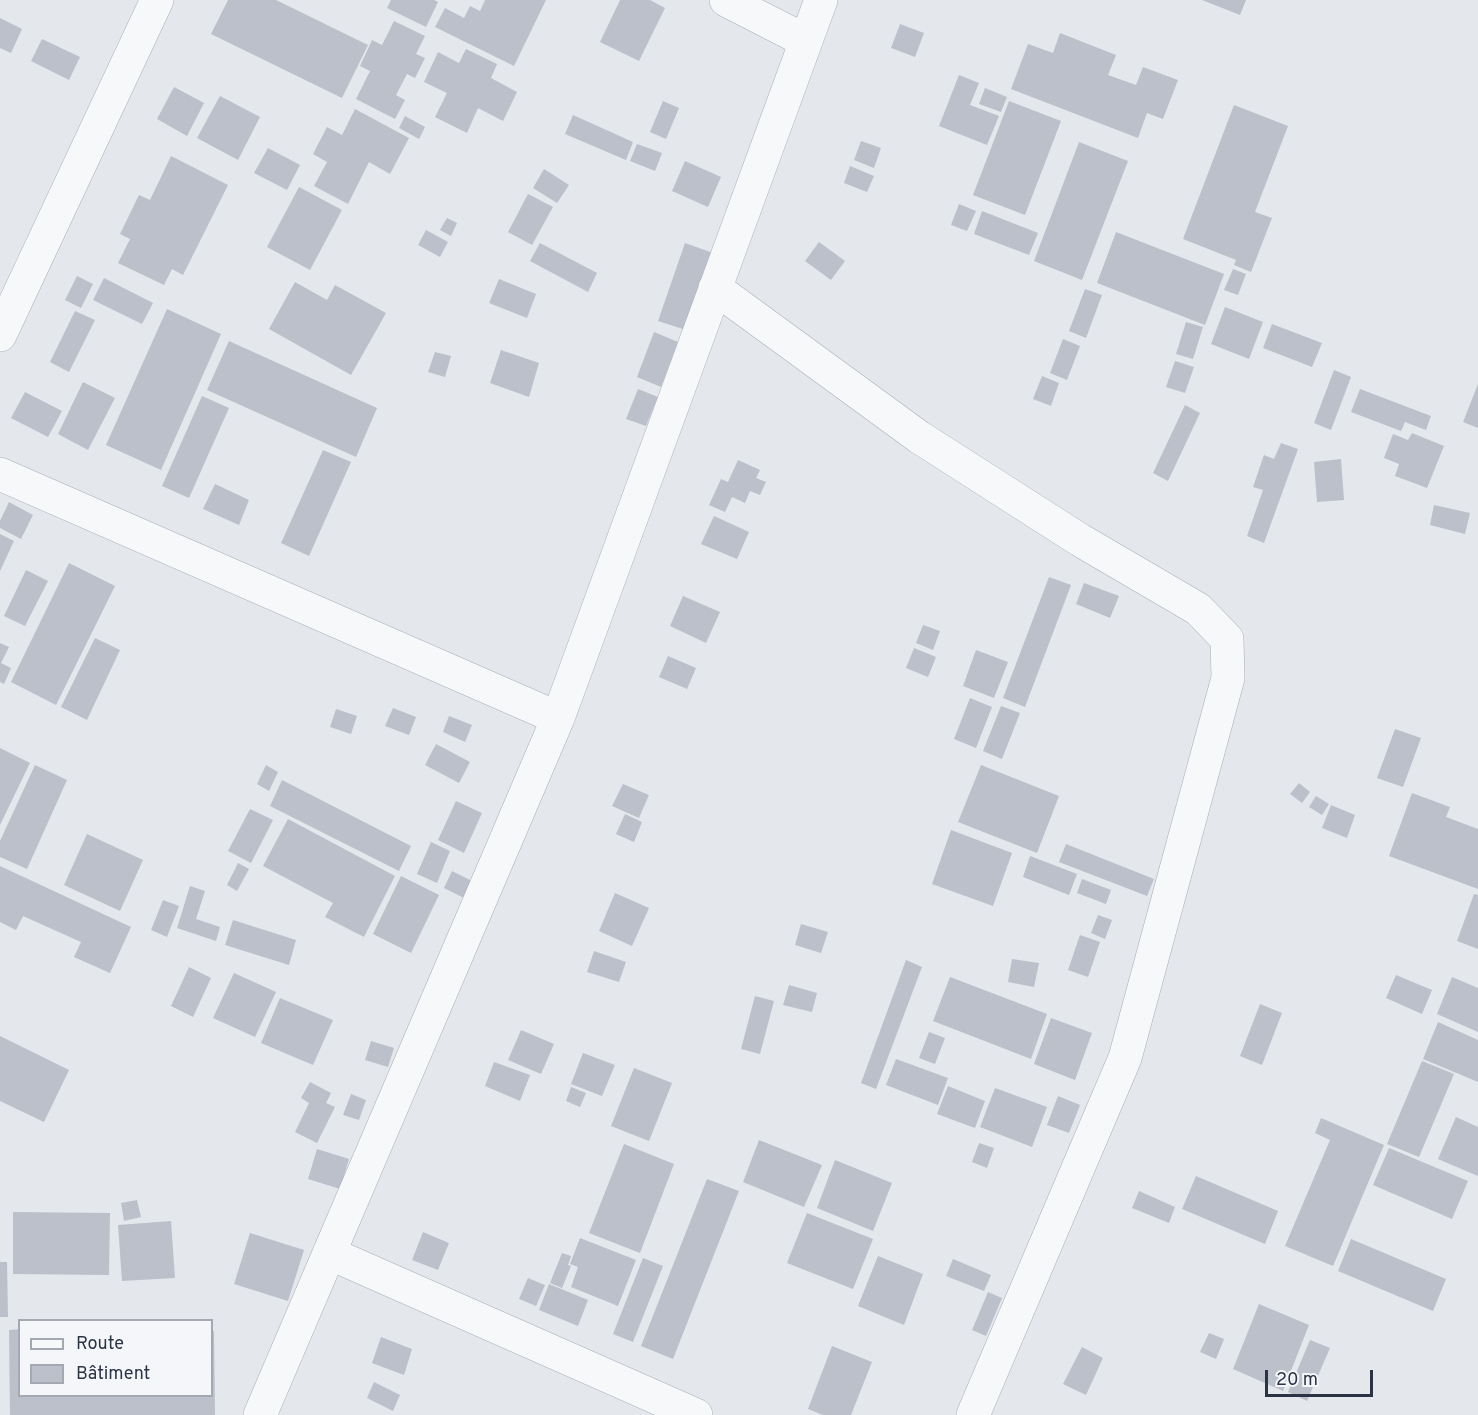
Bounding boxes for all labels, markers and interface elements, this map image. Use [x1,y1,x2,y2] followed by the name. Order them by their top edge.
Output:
[18,1319,213,1397] legend
[76,1333,124,1356] text: Route
[1268,1358,1376,1396] scale bar
[76,1363,150,1386] text: Bâtiment
[1276,1369,1318,1392] text: 20 m

